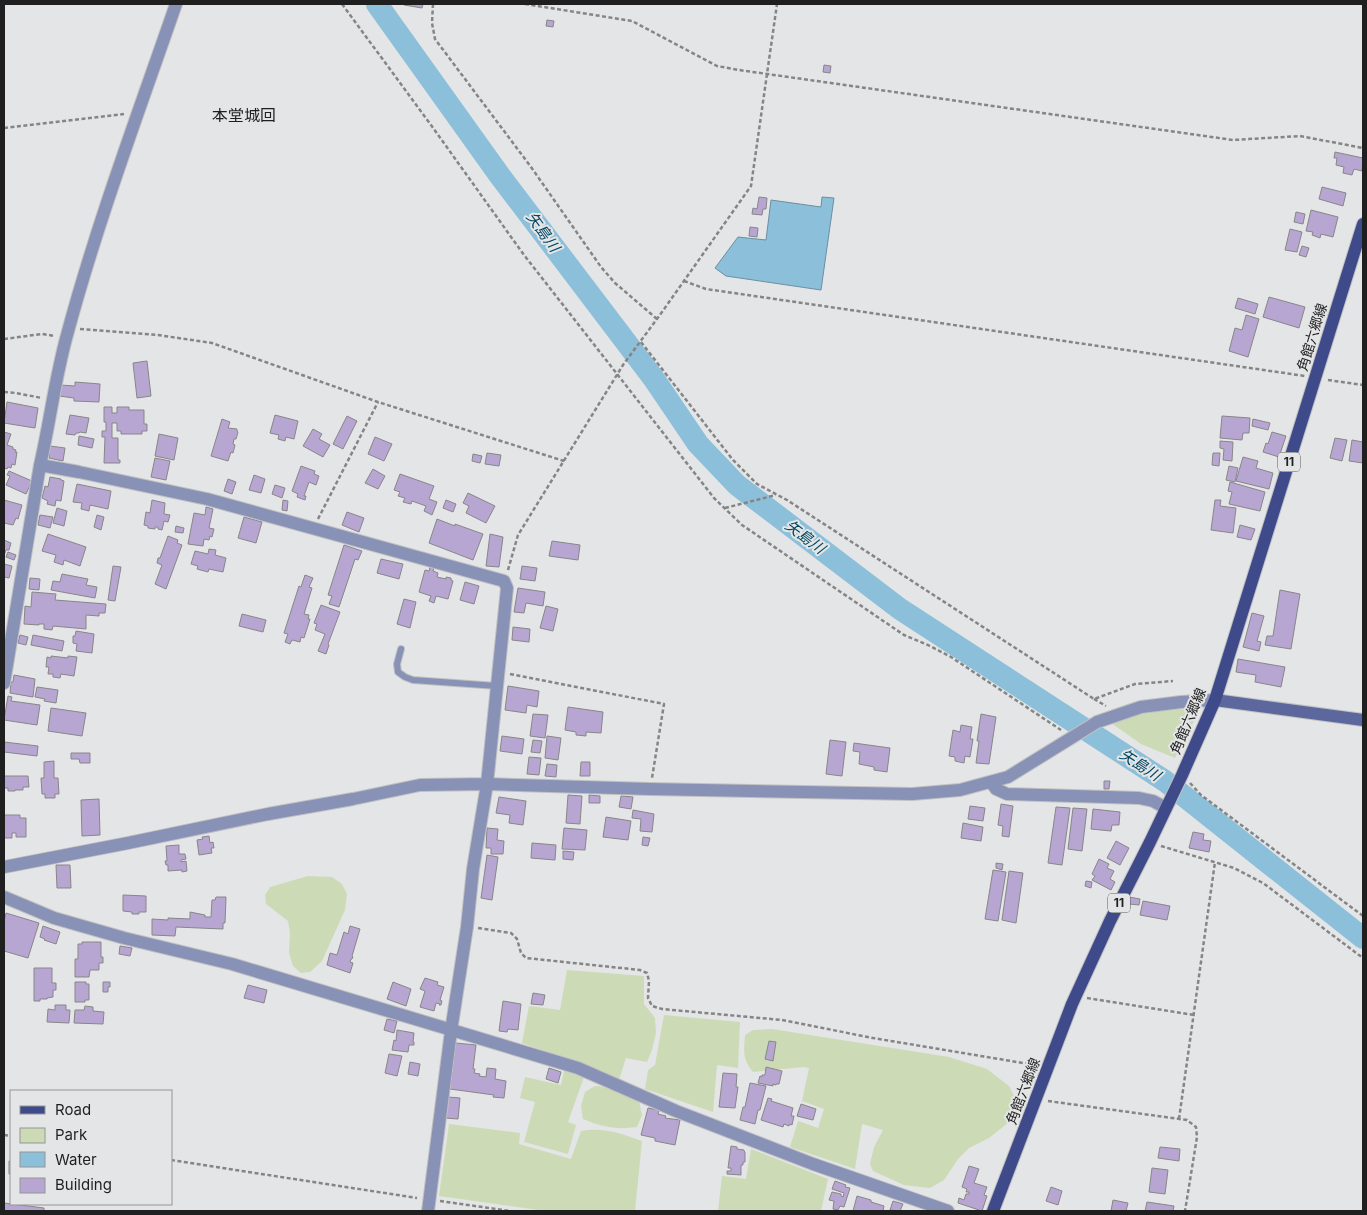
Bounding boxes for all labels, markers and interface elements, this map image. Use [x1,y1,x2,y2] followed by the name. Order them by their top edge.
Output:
[212,105,276,125] district label: 本堂城回
[522,208,565,257] water label: 矢島川
[1293,301,1330,373] street label: 角館六郷線
[1278,452,1300,472] road number: 11
[782,515,831,559] water label: 矢島川
[1166,685,1209,756] street label: 角館六郷線
[1116,744,1166,786] water label: 矢島川
[1108,894,1130,912] road number: 11
[1002,1055,1043,1127] street label: 角館六郷線
[10,1090,172,1205] legend
[55,1100,91,1119] text: Road
[55,1125,88,1144] text: Park
[55,1150,97,1169] text: Water
[55,1175,112,1194] text: Building

